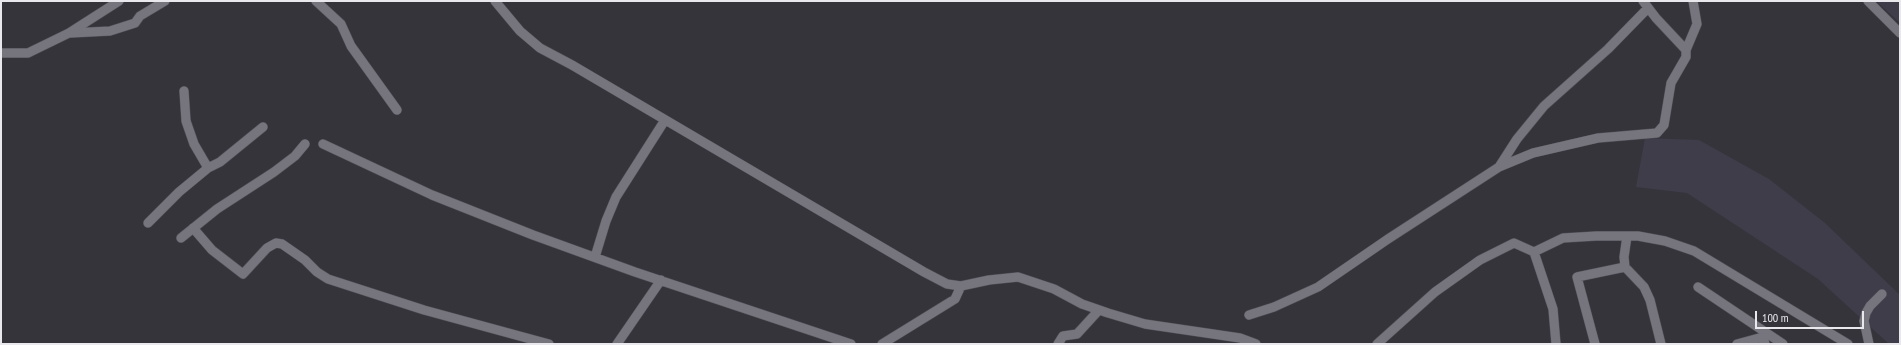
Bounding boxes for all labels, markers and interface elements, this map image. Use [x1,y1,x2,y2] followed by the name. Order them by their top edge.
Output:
[1757,303,1866,329] scale bar
[1762,310,1789,325] text: 100 m

